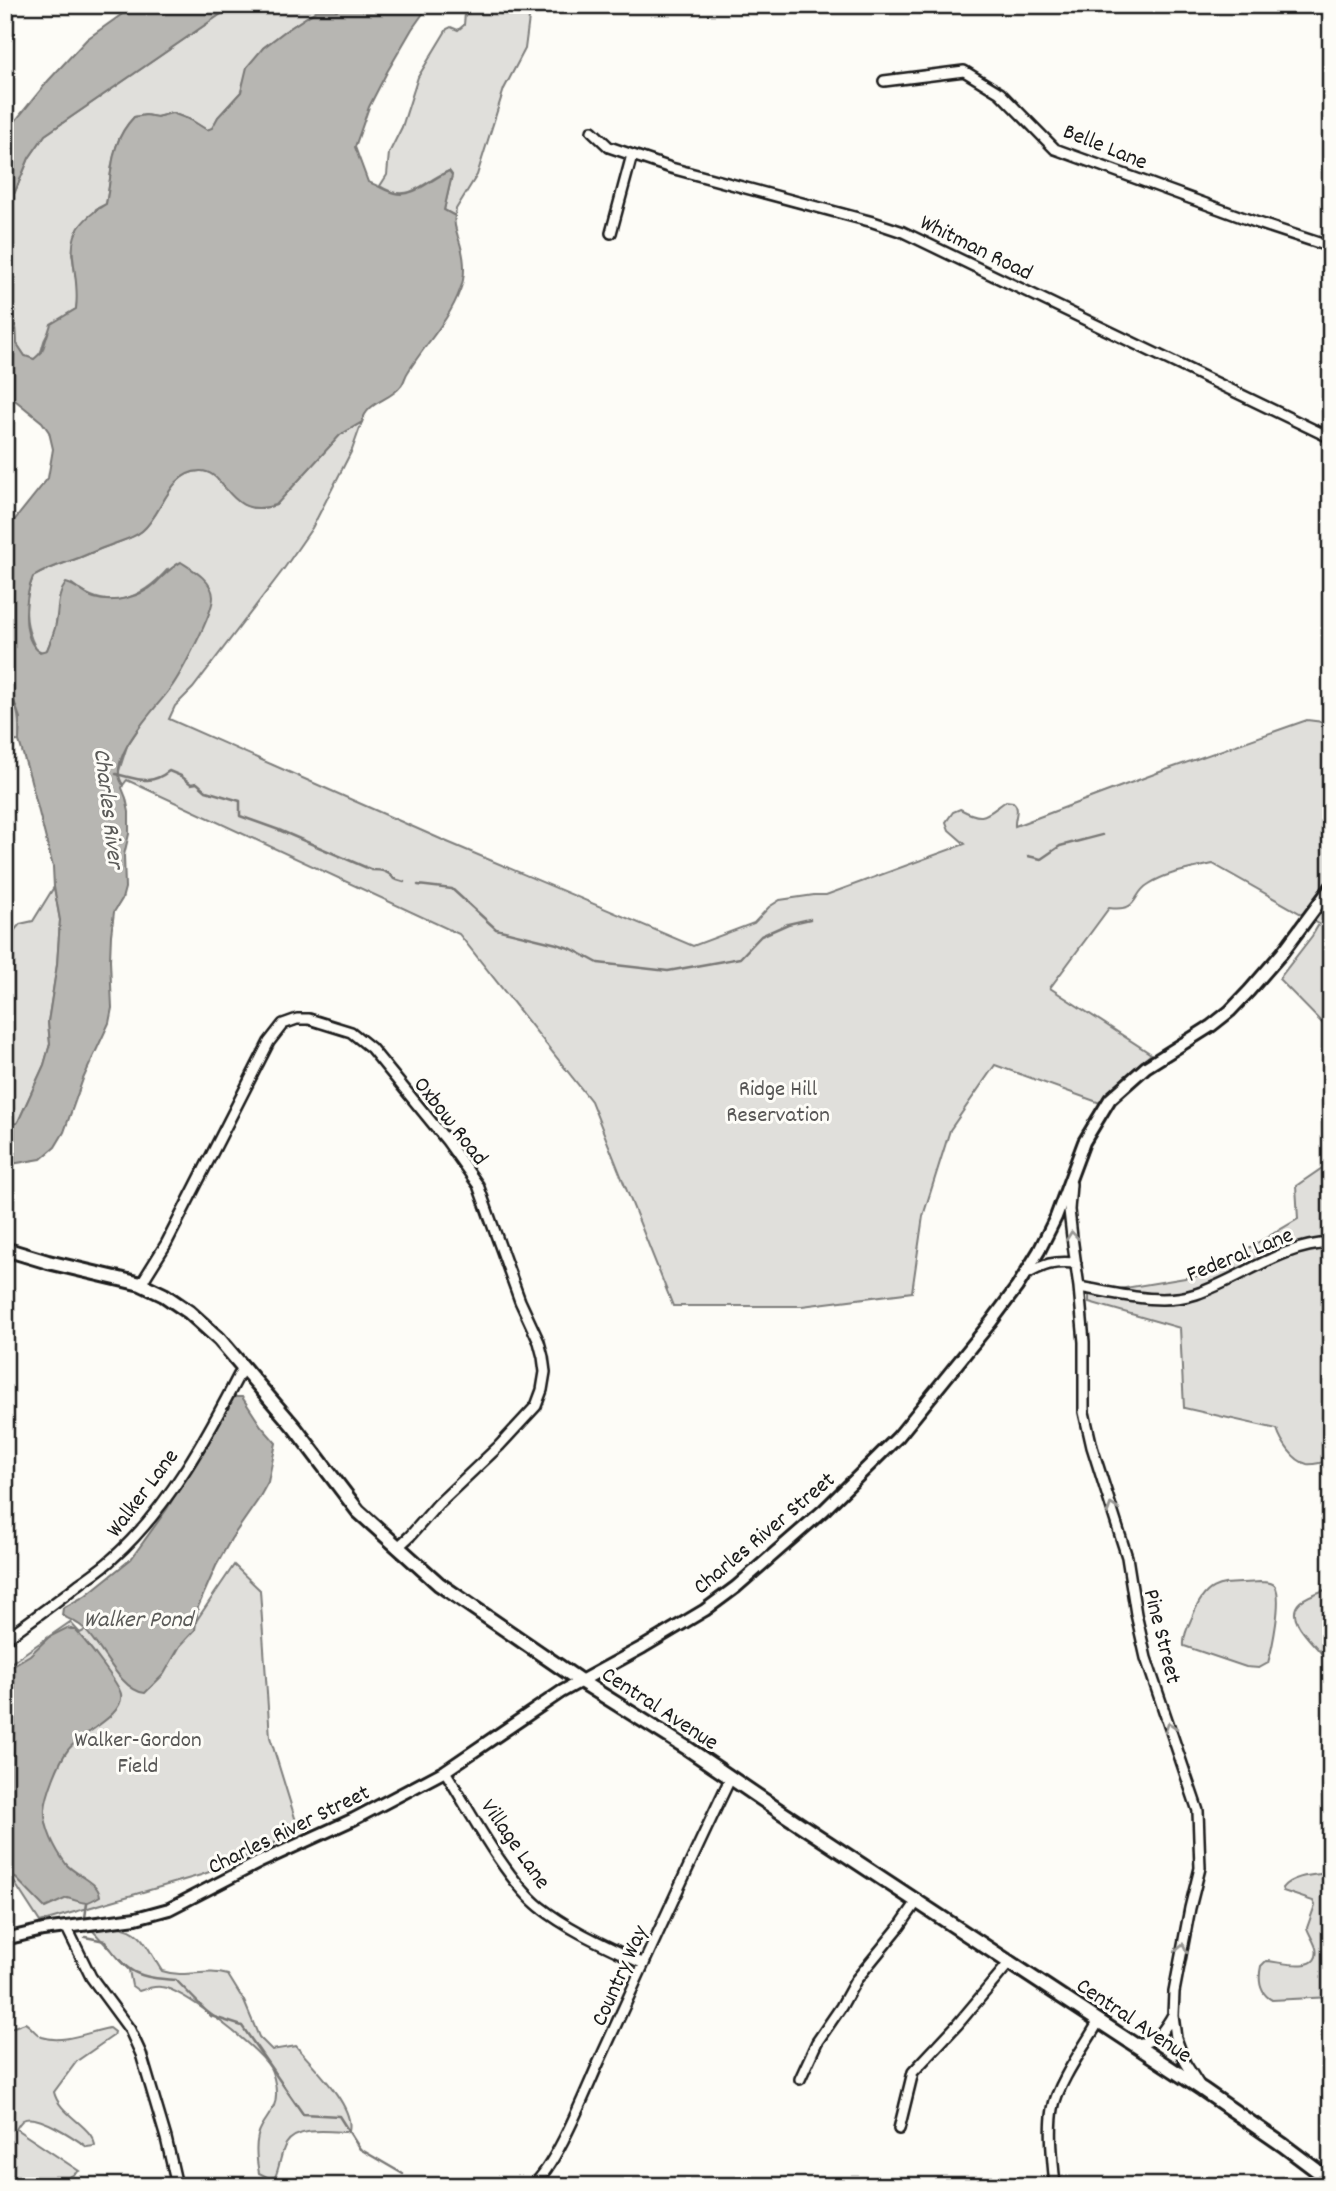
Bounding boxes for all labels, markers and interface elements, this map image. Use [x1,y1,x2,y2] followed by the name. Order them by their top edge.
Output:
[1058,116,1152,180] street label: Belle Lane
[913,208,1037,291] street label: Whitman Road
[83,747,132,873] water label: Charles River
[404,1071,495,1174] street label: Oxbow Road
[726,1074,830,1133] park label: Ridge Hill Reservation
[1182,1220,1299,1293] street label: Federal Lane
[1065,1230,1080,1241] one-way arrow
[99,1443,188,1545] street label: Walker Lane
[687,1465,843,1604] street label: Charles River Street
[1106,1502,1120,1514] one-way arrow
[1133,1586,1188,1688] street label: Pine Street
[83,1604,195,1638] water label: Walker Pond
[594,1660,724,1760] street label: Central Avenue
[1164,1722,1178,1734] one-way arrow
[74,1725,202,1784] park label: Walker-Gordon Field
[203,1778,376,1885] street label: Charles River Street
[471,1793,557,1897] street label: Village Lane
[584,1920,658,2032] street label: Country Way
[1174,1942,1189,1954] one-way arrow
[1068,1971,1198,2073] street label: Central Avenue

